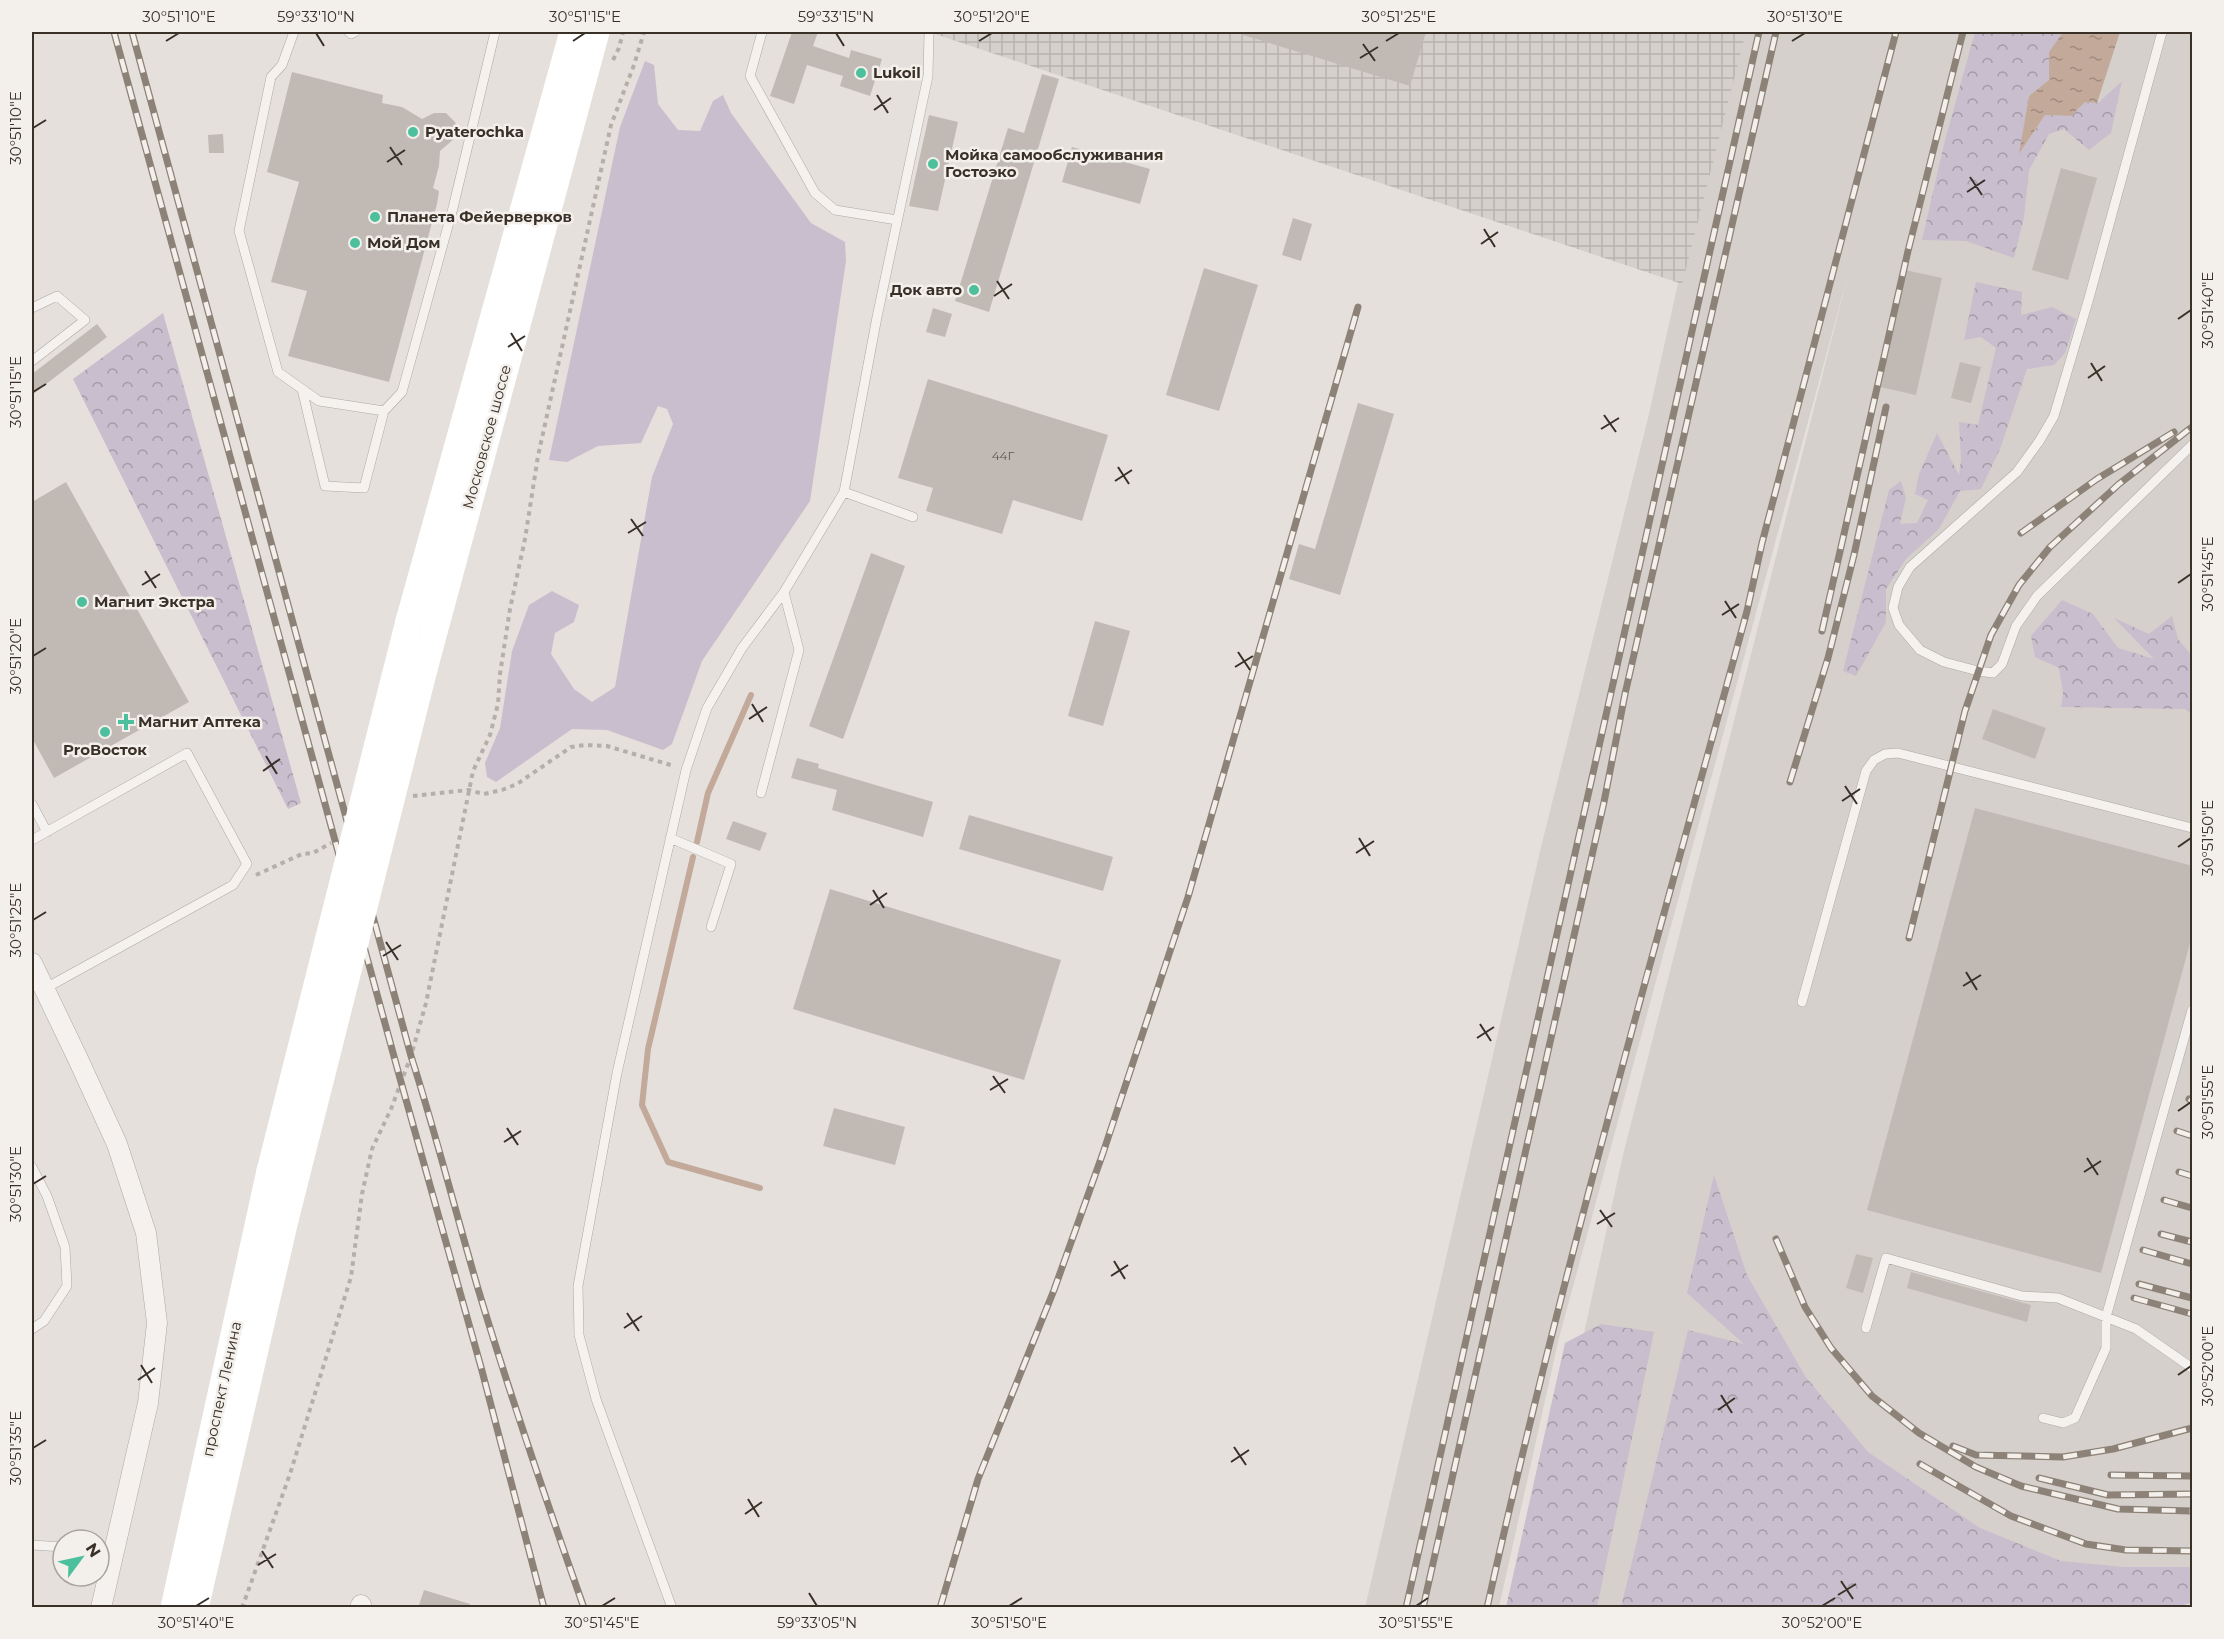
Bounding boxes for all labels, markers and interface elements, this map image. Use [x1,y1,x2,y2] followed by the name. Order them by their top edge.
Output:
[142,7,216,26] text: 30°51'10"E
[277,7,355,26] text: 59°33'10"N
[549,7,621,26] text: 30°51'15"E
[798,7,874,26] text: 59°33'15"N
[954,7,1030,26] text: 30°51'20"E
[1362,7,1436,26] text: 30°51'25"E
[1767,7,1843,26] text: 30°51'30"E
[873,63,921,82] place label: Lukoil
[854,66,868,80] marker: Lukoil
[6,91,25,165] text: 30°51'10"E
[425,122,524,141] place label: Pyaterochka
[406,125,420,139] marker: Pyaterochka
[945,145,1163,181] place label: Мойка самообслуживания Гостоэко
[926,157,940,171] marker: Мойка самообслуживания Гостоэко
[387,207,572,226] place label: Планета Фейерверков
[368,210,382,224] marker: Планета Фейерверков
[367,233,441,252] place label: Мой Дом
[348,236,362,250] marker: Мой Дом
[2198,272,2217,348] text: 30°51'40"E
[890,280,962,299] place label: Док авто
[967,283,981,297] marker: Док авто
[6,356,25,428] text: 30°51'15"E
[458,363,515,511] street label: Московское шоссе
[992,448,1014,463] house number: 44Г
[2198,536,2217,612] text: 30°51'45"E
[94,592,215,611] place label: Магнит Экстра
[75,595,89,609] marker: Магнит Экстра
[6,618,25,694] text: 30°51'20"E
[138,712,261,731] place label: Магнит Аптека
[119,715,133,729] marker: Магнит Аптека
[98,725,112,739] marker: ProВосток
[63,740,147,759] place label: ProВосток
[2198,800,2217,876] text: 30°51'50"E
[6,883,25,957] text: 30°51'25"E
[2198,1065,2217,1139] text: 30°51'55"E
[6,1146,25,1222] text: 30°51'30"E
[198,1320,245,1458] street label: проспект Ленина
[2198,1326,2217,1406] text: 30°52'00"E
[6,1411,25,1485] text: 30°51'35"E
[51,1528,111,1588] north arrow
[82,1540,105,1561] text: N
[158,1613,234,1632] text: 30°51'40"E
[564,1613,640,1632] text: 30°51'45"E
[777,1613,857,1632] text: 59°33'05"N
[971,1613,1047,1632] text: 30°51'50"E
[1379,1613,1453,1632] text: 30°51'55"E
[1782,1613,1862,1632] text: 30°52'00"E

